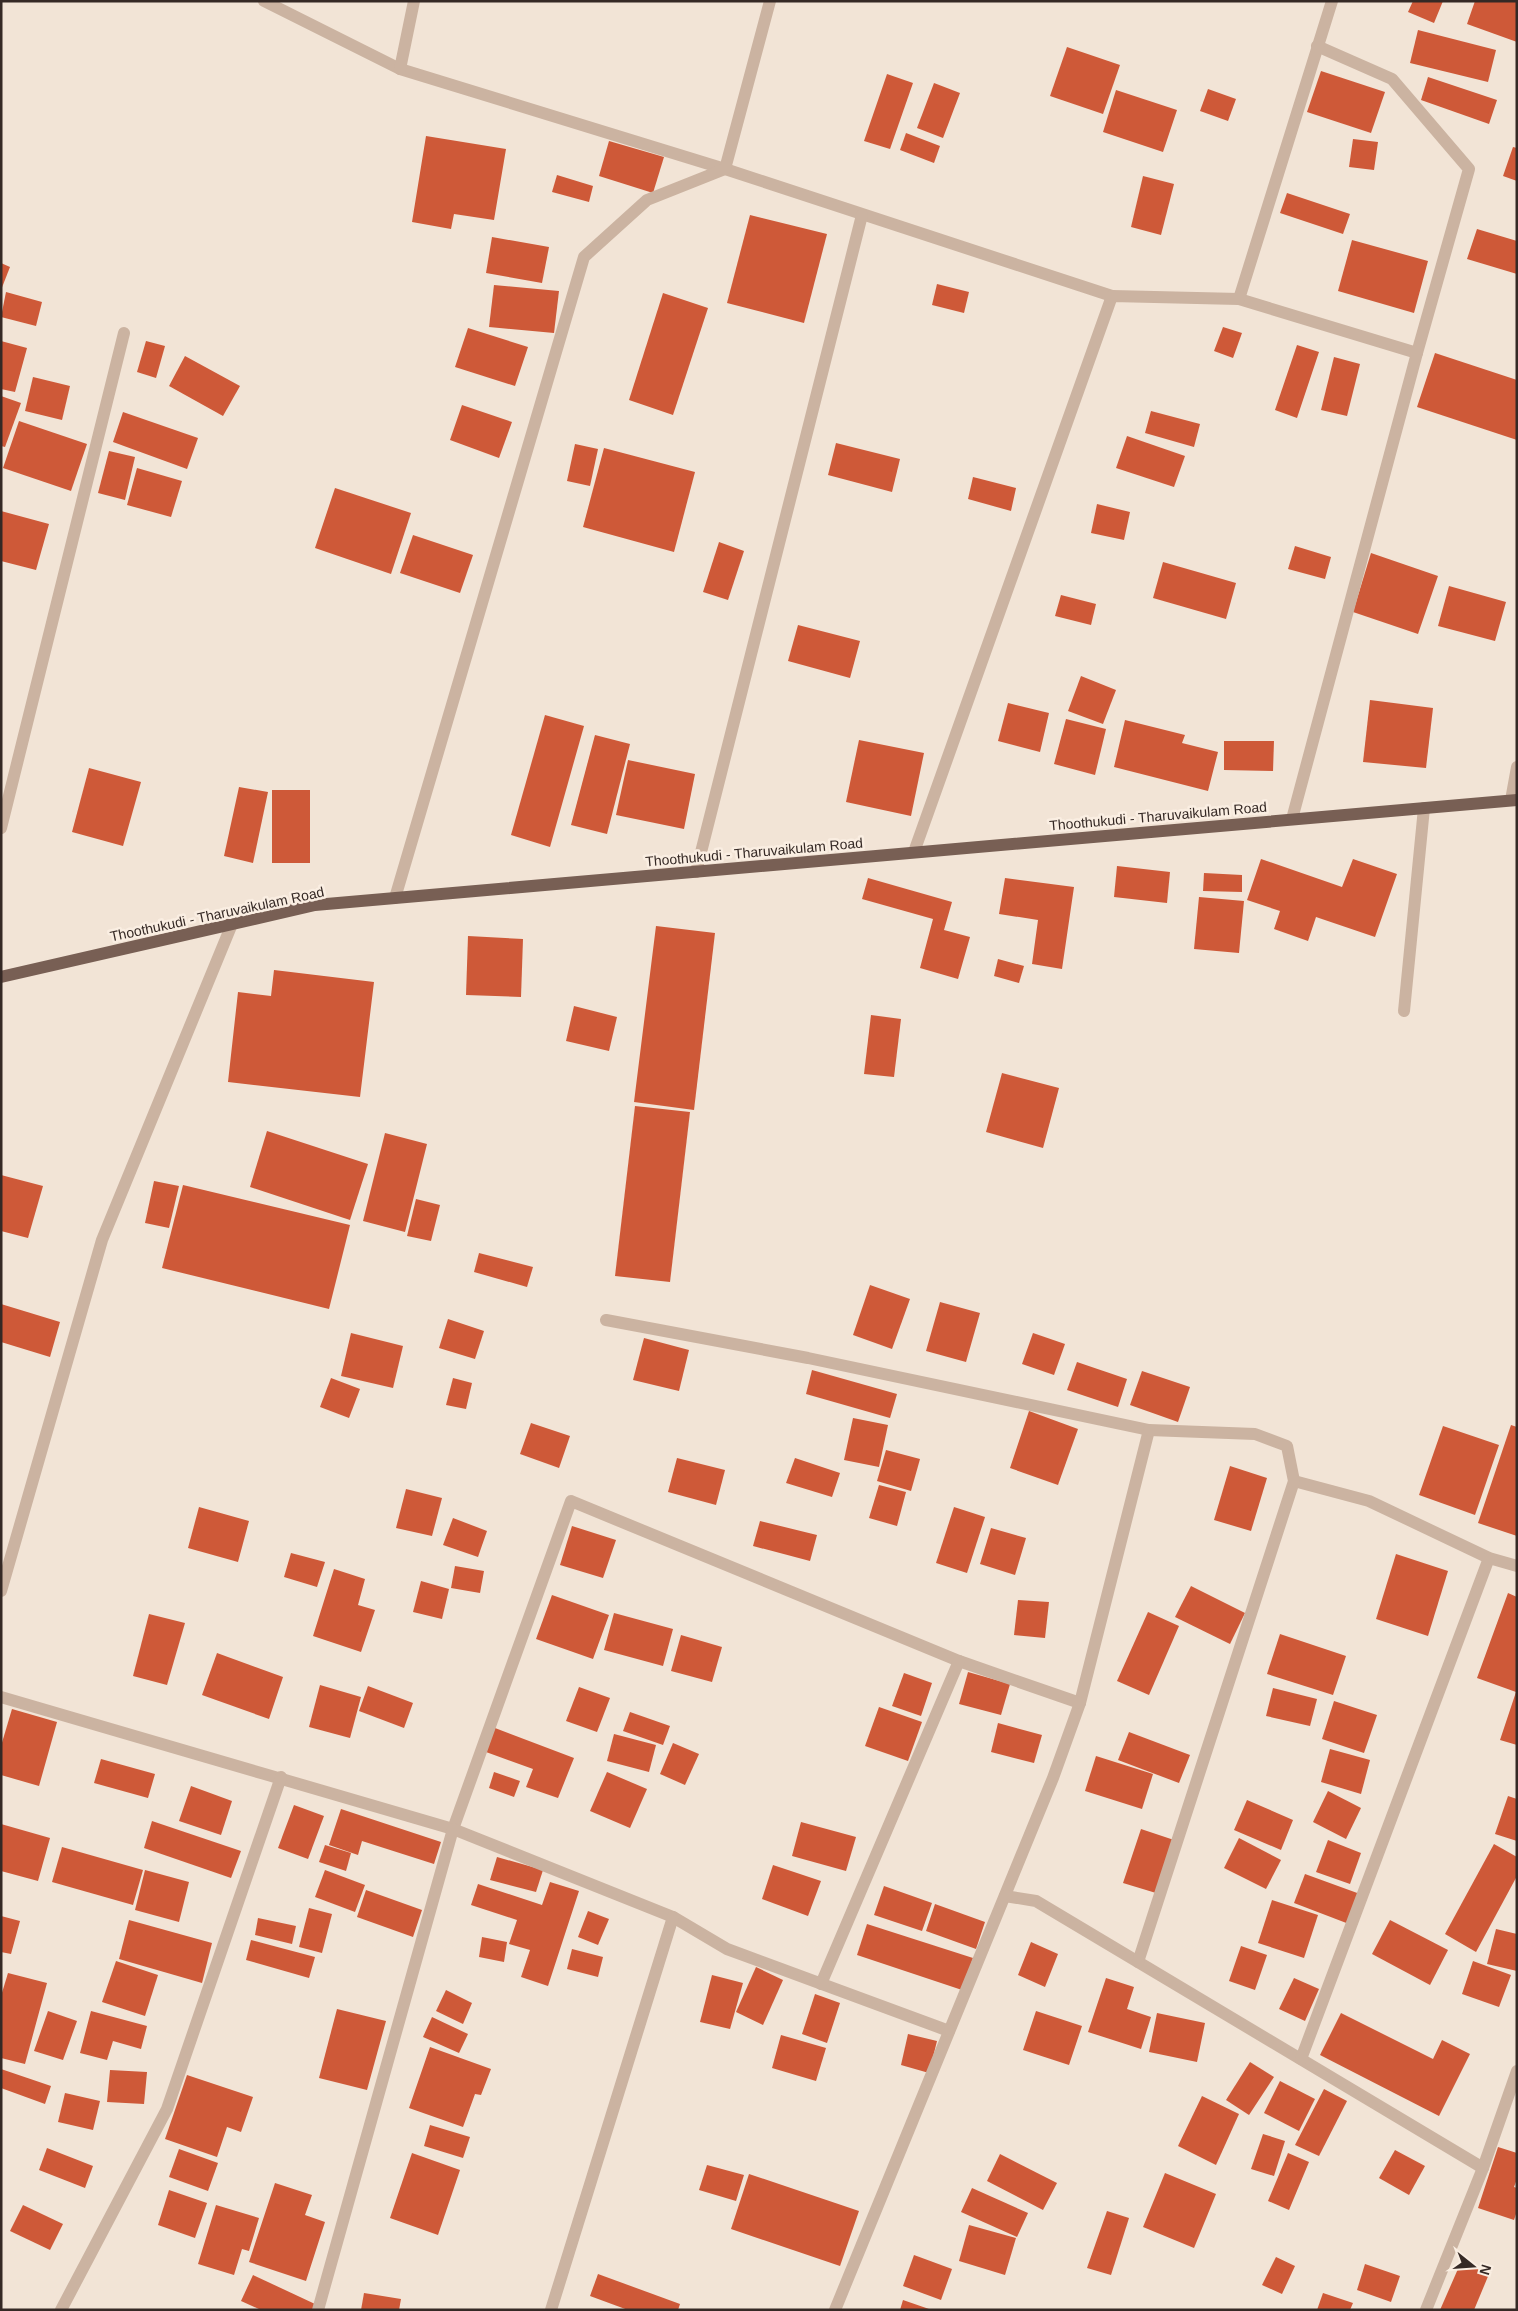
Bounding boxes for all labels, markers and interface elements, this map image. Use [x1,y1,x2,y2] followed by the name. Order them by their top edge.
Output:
[1049,799,1267,833] street label: Thoothukudi - Tharuvaikulam Road
[645,835,863,869] street label: Thoothukudi - Tharuvaikulam Road
[109,883,325,945] street label: Thoothukudi - Tharuvaikulam Road
[1448,2241,1498,2291] north arrow
[1476,2263,1495,2277] text: N

